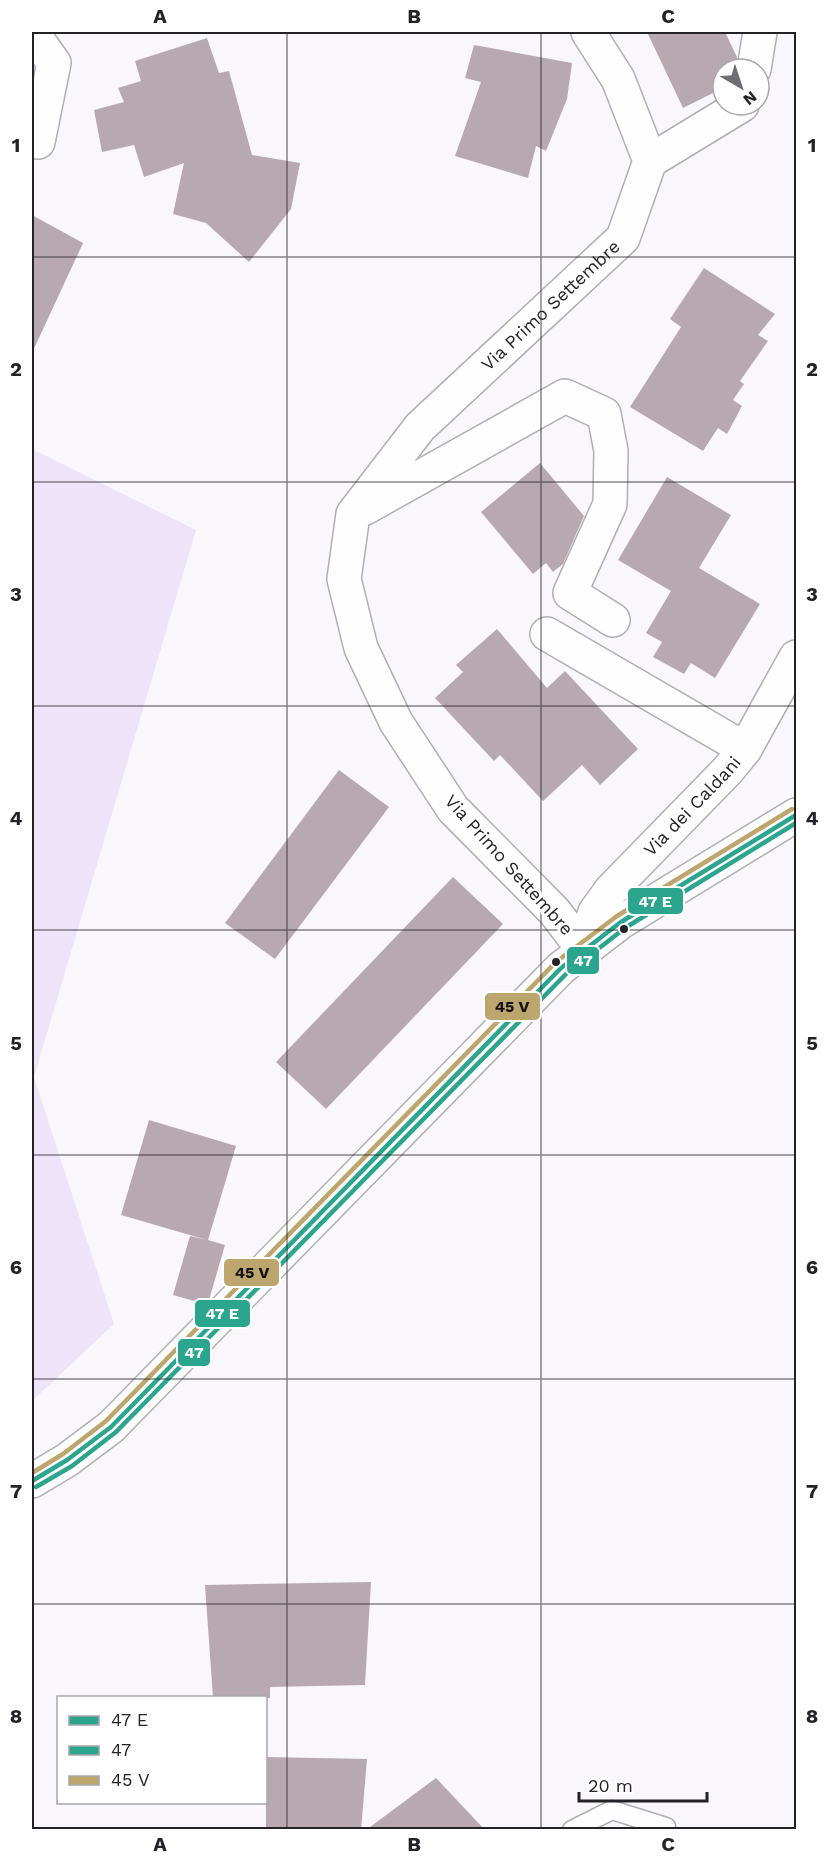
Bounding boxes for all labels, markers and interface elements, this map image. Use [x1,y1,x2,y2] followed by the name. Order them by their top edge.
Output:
[153,4,167,28] text: A
[407,4,421,28] text: B
[661,4,675,28] text: C
[711,57,771,117] north arrow
[740,87,761,109] text: N
[12,133,20,157] text: 1
[808,133,816,157] text: 1
[477,236,624,375] street label: Via Primo Settembre
[10,357,22,381] text: 2
[806,357,818,381] text: 2
[10,582,22,606] text: 3
[806,582,818,606] text: 3
[639,752,745,860] street label: Via dei Caldani
[441,790,578,939] street label: Via Primo Settembre
[10,806,23,830] text: 4
[806,806,819,830] text: 4
[627,887,684,915] line badge: 47 E
[638,892,672,911] text: 47 E
[618,923,630,935] unlabelled marker
[566,946,600,975] line badge: 47
[573,951,593,970] text: 47
[550,956,562,968] unlabelled marker
[484,992,541,1021] line badge: 45 V
[495,997,529,1016] text: 45 V
[10,1031,22,1055] text: 5
[806,1031,818,1055] text: 5
[10,1255,22,1279] text: 6
[806,1255,818,1279] text: 6
[223,1258,280,1287] line badge: 45 V
[235,1263,269,1282] text: 45 V
[194,1299,251,1328] line badge: 47 E
[205,1304,239,1323] text: 47 E
[177,1338,211,1367] line badge: 47
[184,1343,204,1362] text: 47
[10,1479,22,1503] text: 7
[806,1479,818,1503] text: 7
[57,1696,267,1804] legend
[10,1704,22,1728] text: 8
[806,1704,818,1728] text: 8
[111,1709,148,1730] text: 47 E
[111,1739,131,1760] text: 47
[579,1765,706,1803] scale bar
[111,1769,150,1790] text: 45 V
[588,1775,633,1796] text: 20 m
[153,1832,167,1856] text: A
[407,1832,421,1856] text: B
[661,1832,675,1856] text: C

